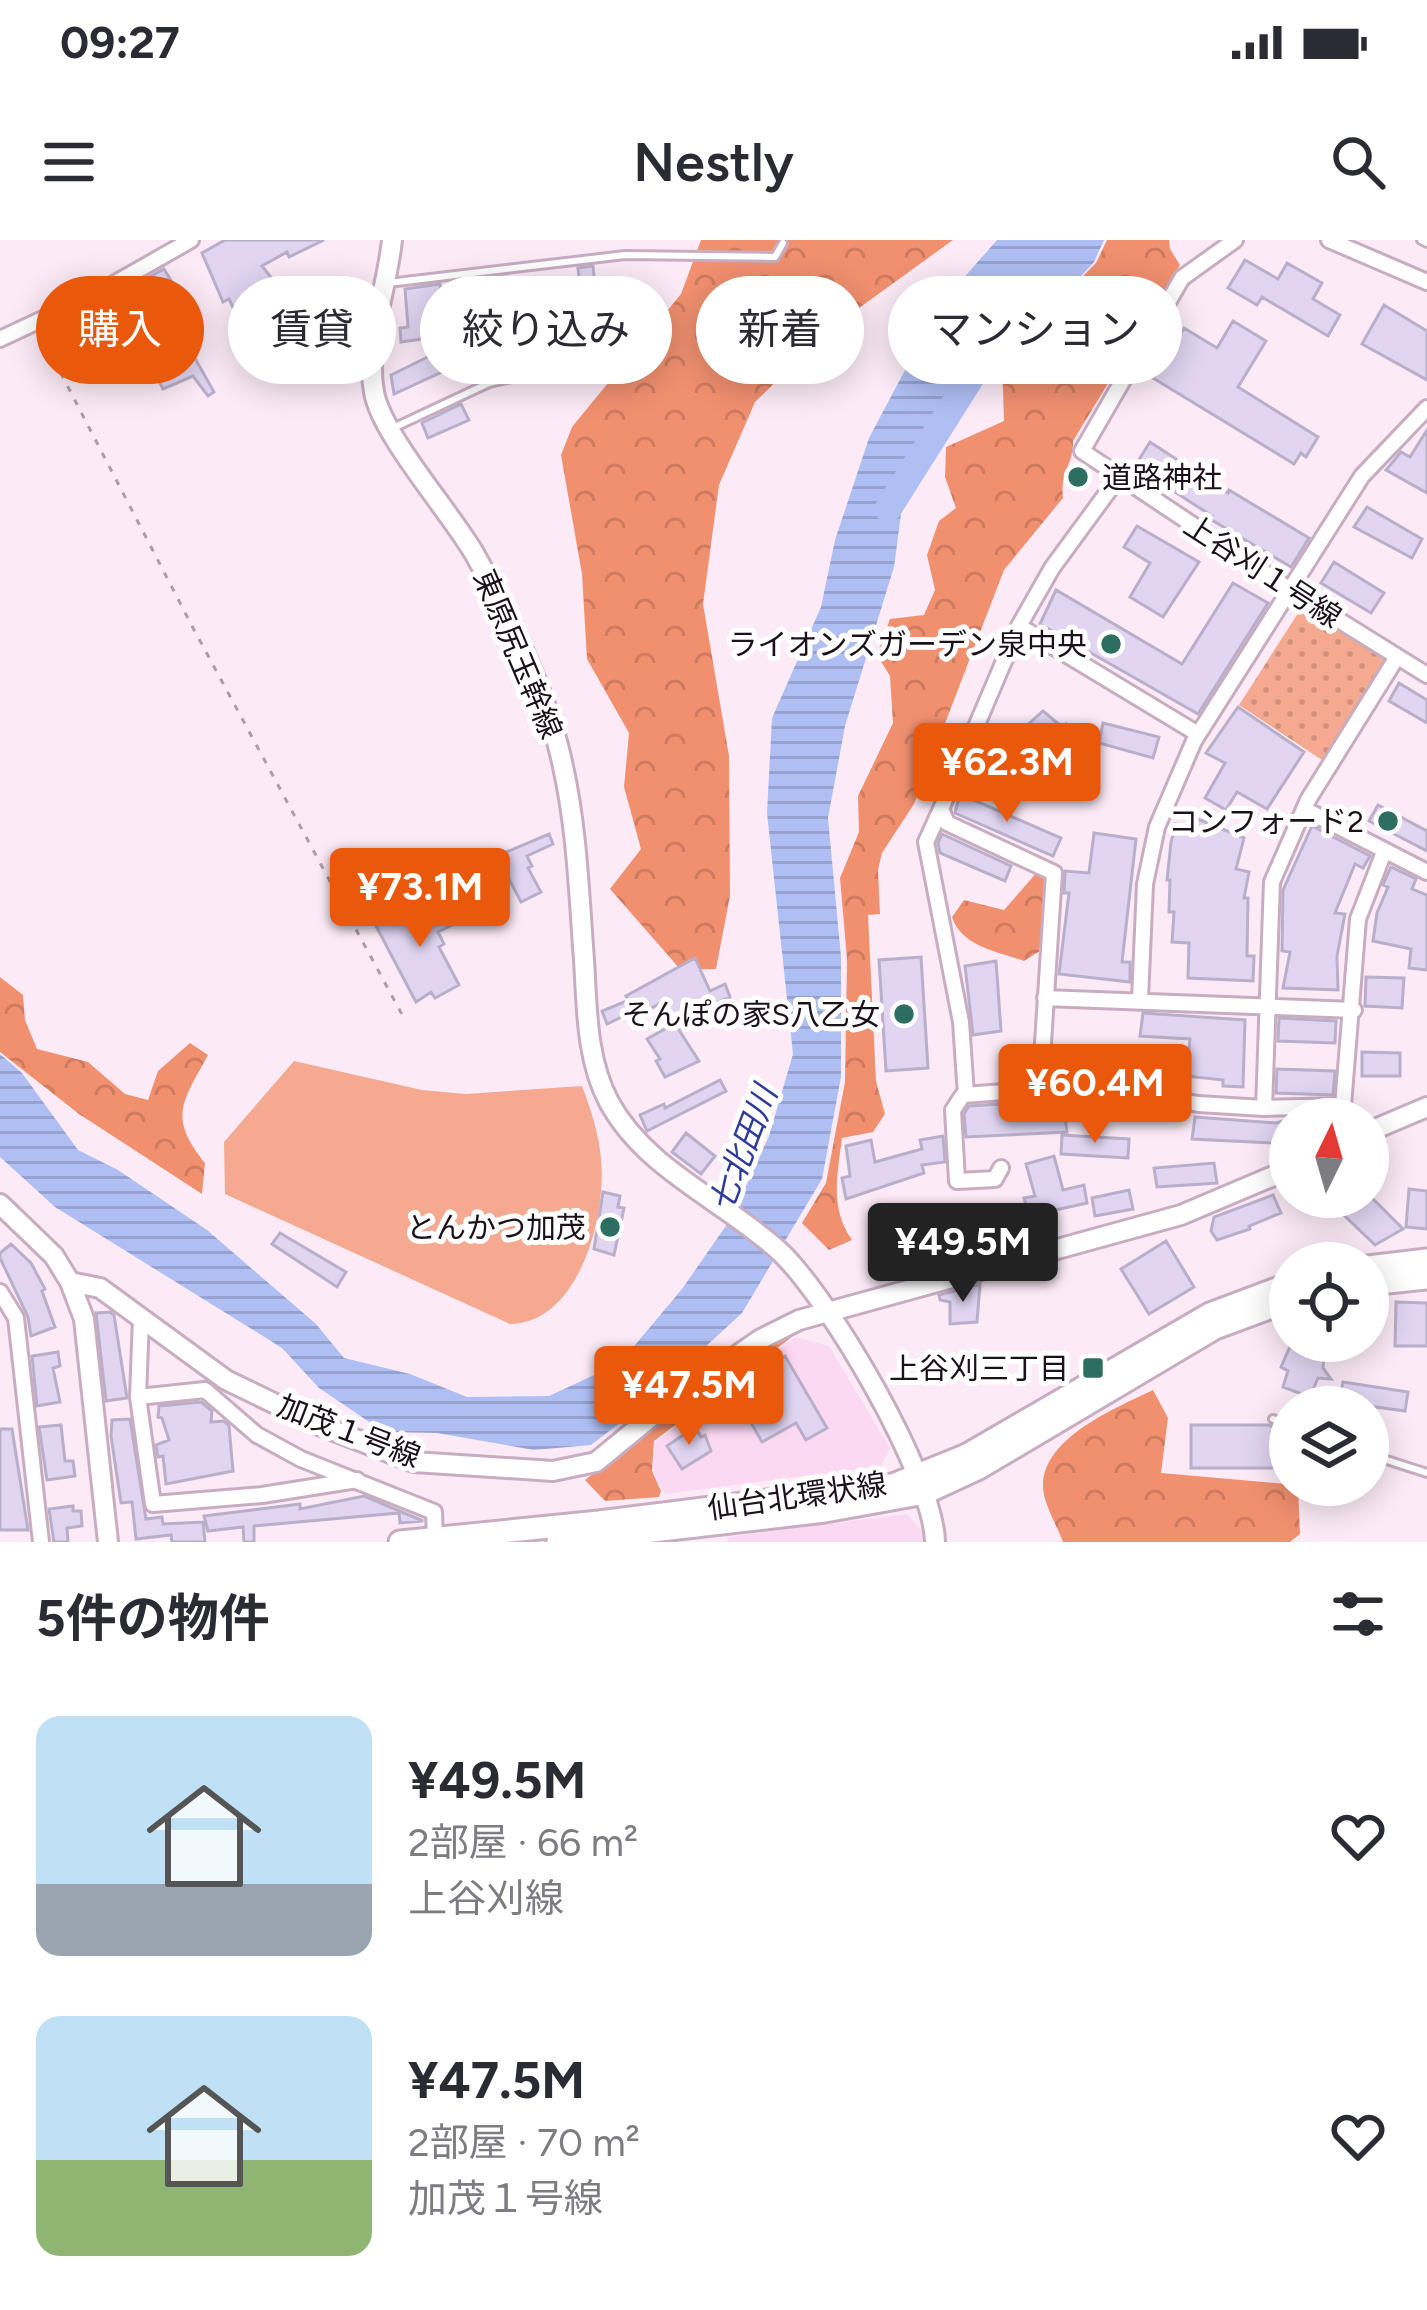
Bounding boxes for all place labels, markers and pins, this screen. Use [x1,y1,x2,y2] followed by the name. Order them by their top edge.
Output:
[1102,459,1222,496] place label: 道路神社
[1065,464,1091,490] marker: 道路神社
[728,626,1087,663] place label: ライオンズガーデン泉中央
[1098,631,1124,657] marker: ライオンズガーデン泉中央
[909,723,1105,825] pin: ¥62.3M
[1168,803,1364,840] place label: コンフォード2
[1375,808,1401,834] marker: コンフォード2
[322,848,518,950] pin: ¥73.1M
[622,996,880,1033] place label: そんぽの家S八乙女
[891,1001,917,1027] marker: そんぽの家S八乙女
[997,1044,1193,1146] pin: ¥60.4M
[865,1203,1061,1305] pin: ¥49.5M
[406,1209,586,1246] place label: とんかつ加茂
[597,1214,623,1240] marker: とんかつ加茂
[591,1346,787,1448] pin: ¥47.5M
[889,1350,1069,1387] place label: 上谷刈三丁目
[1080,1355,1106,1381] marker: 上谷刈三丁目

